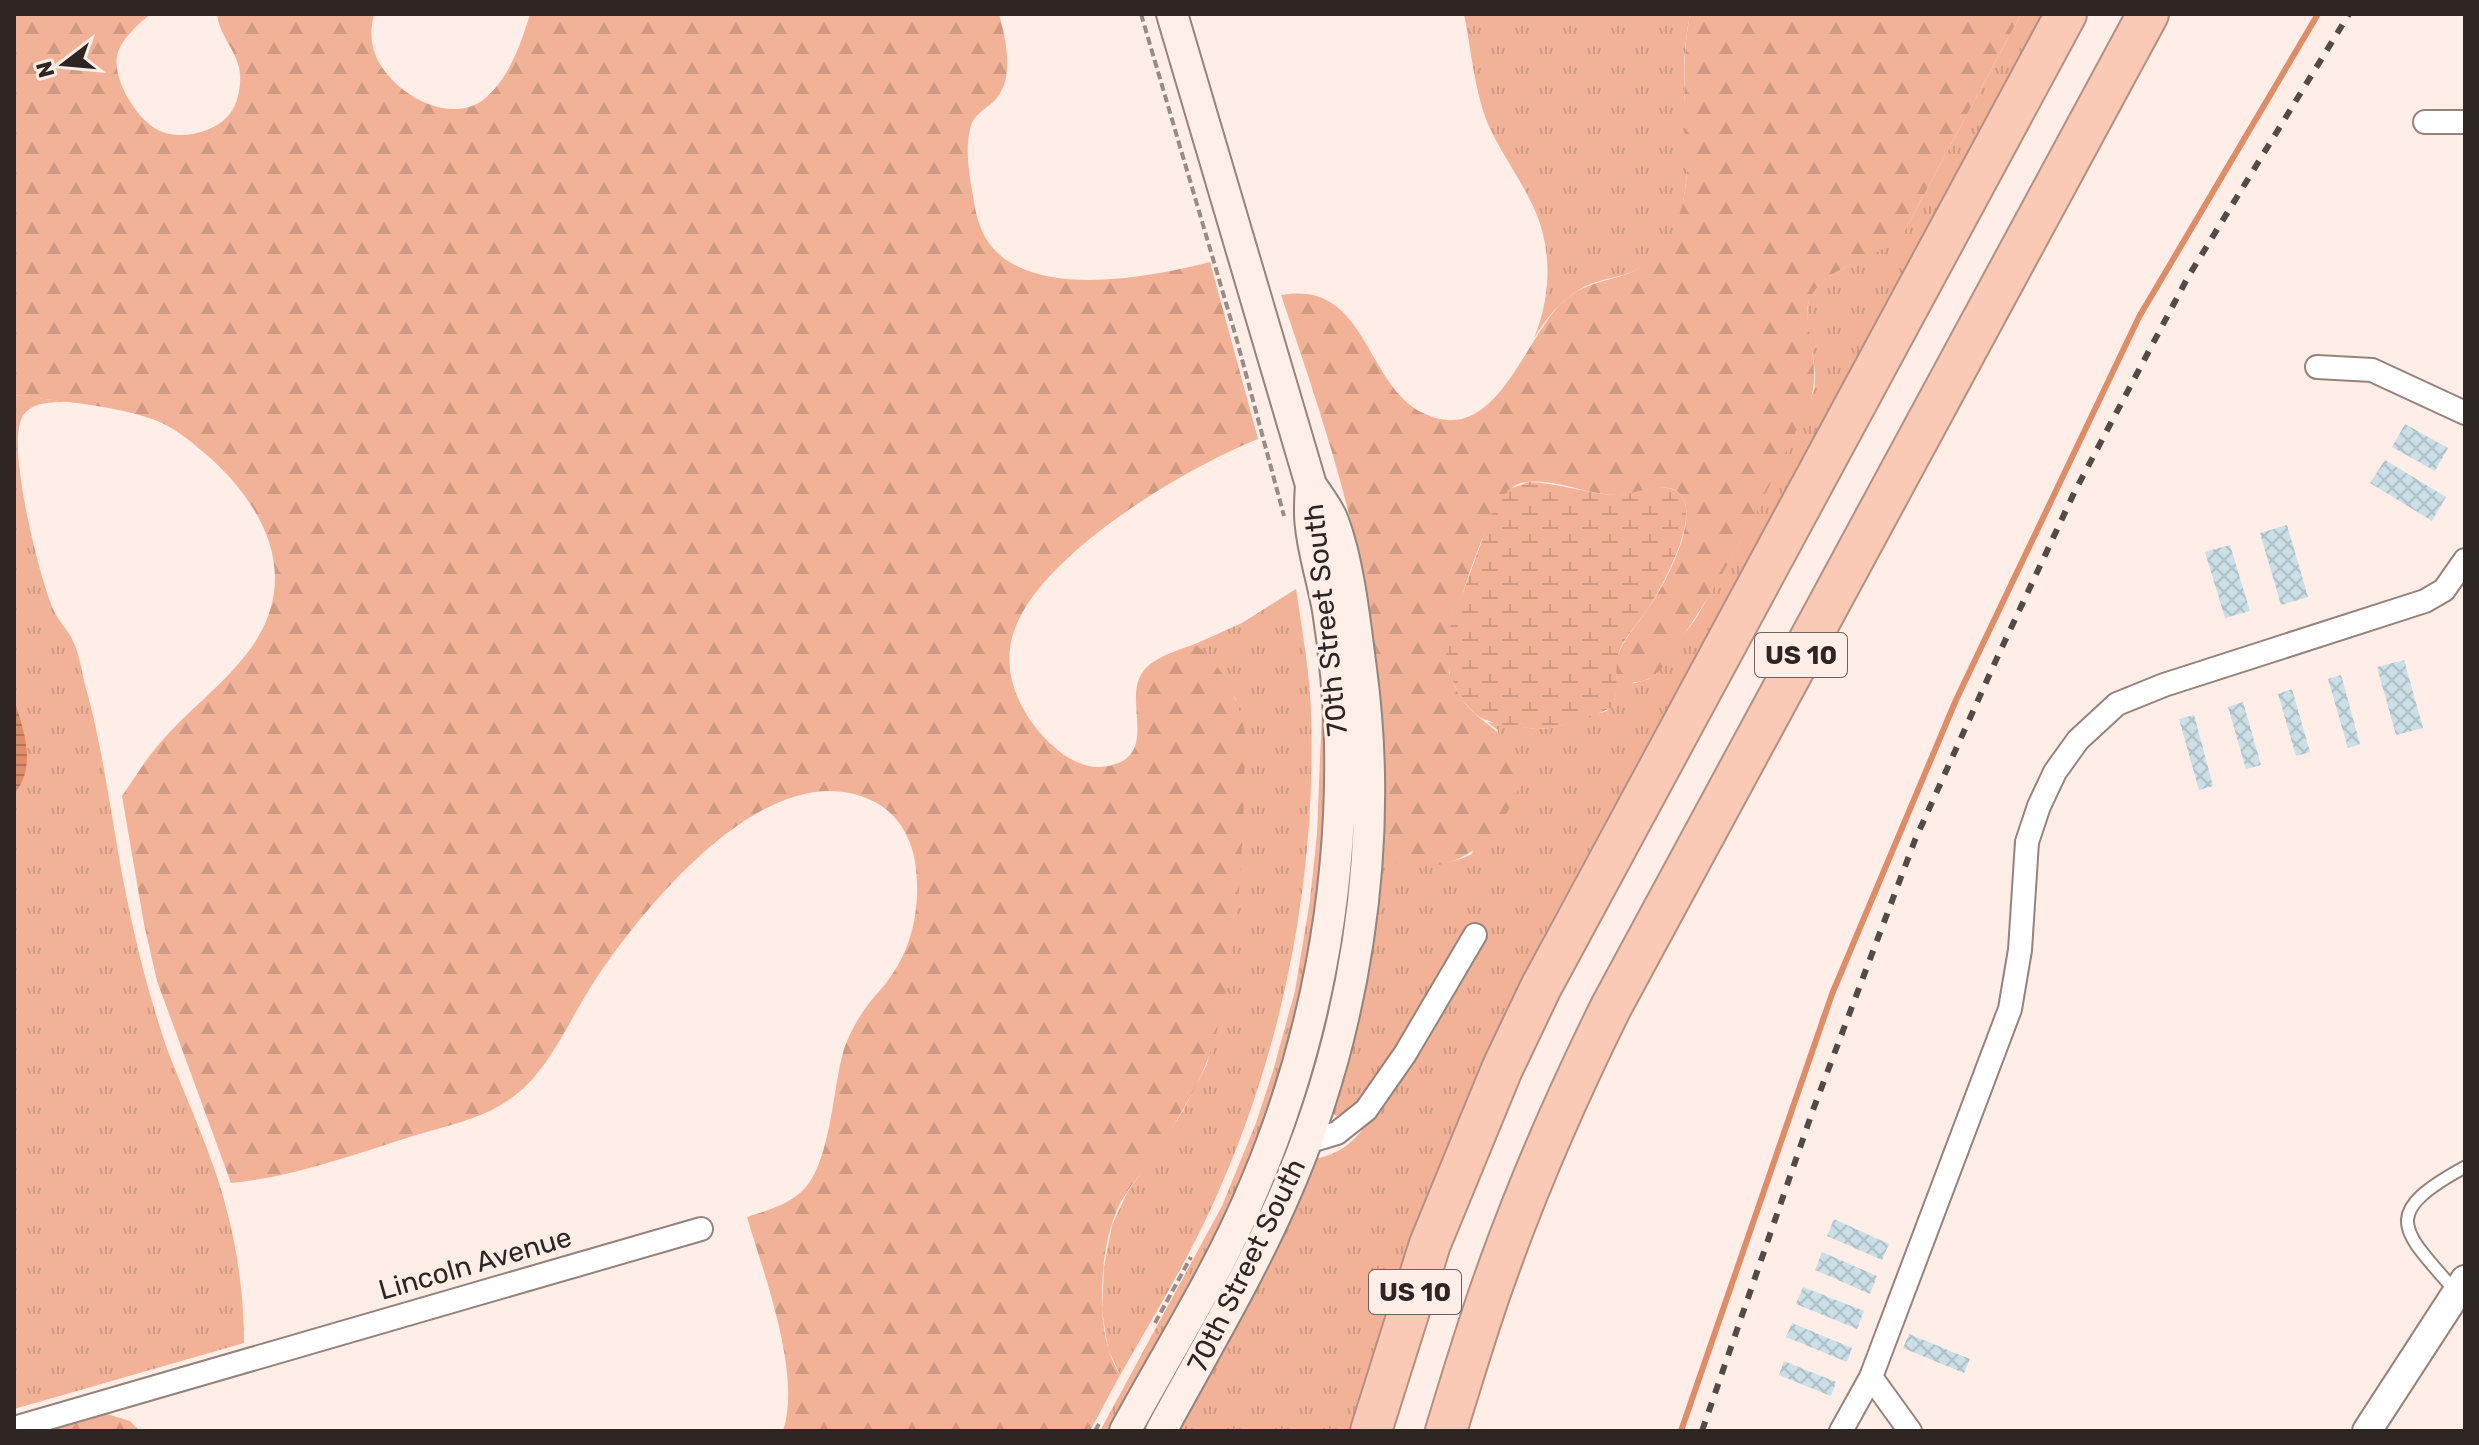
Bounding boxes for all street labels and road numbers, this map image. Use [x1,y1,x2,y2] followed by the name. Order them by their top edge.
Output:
[1297,502,1354,738] street label: 70th Street South
[1755,633,1847,677] road number: US 10
[1181,1153,1312,1377] street label: 70th Street South
[375,1220,575,1307] street label: Lincoln Avenue
[1369,1270,1461,1314] road number: US 10

